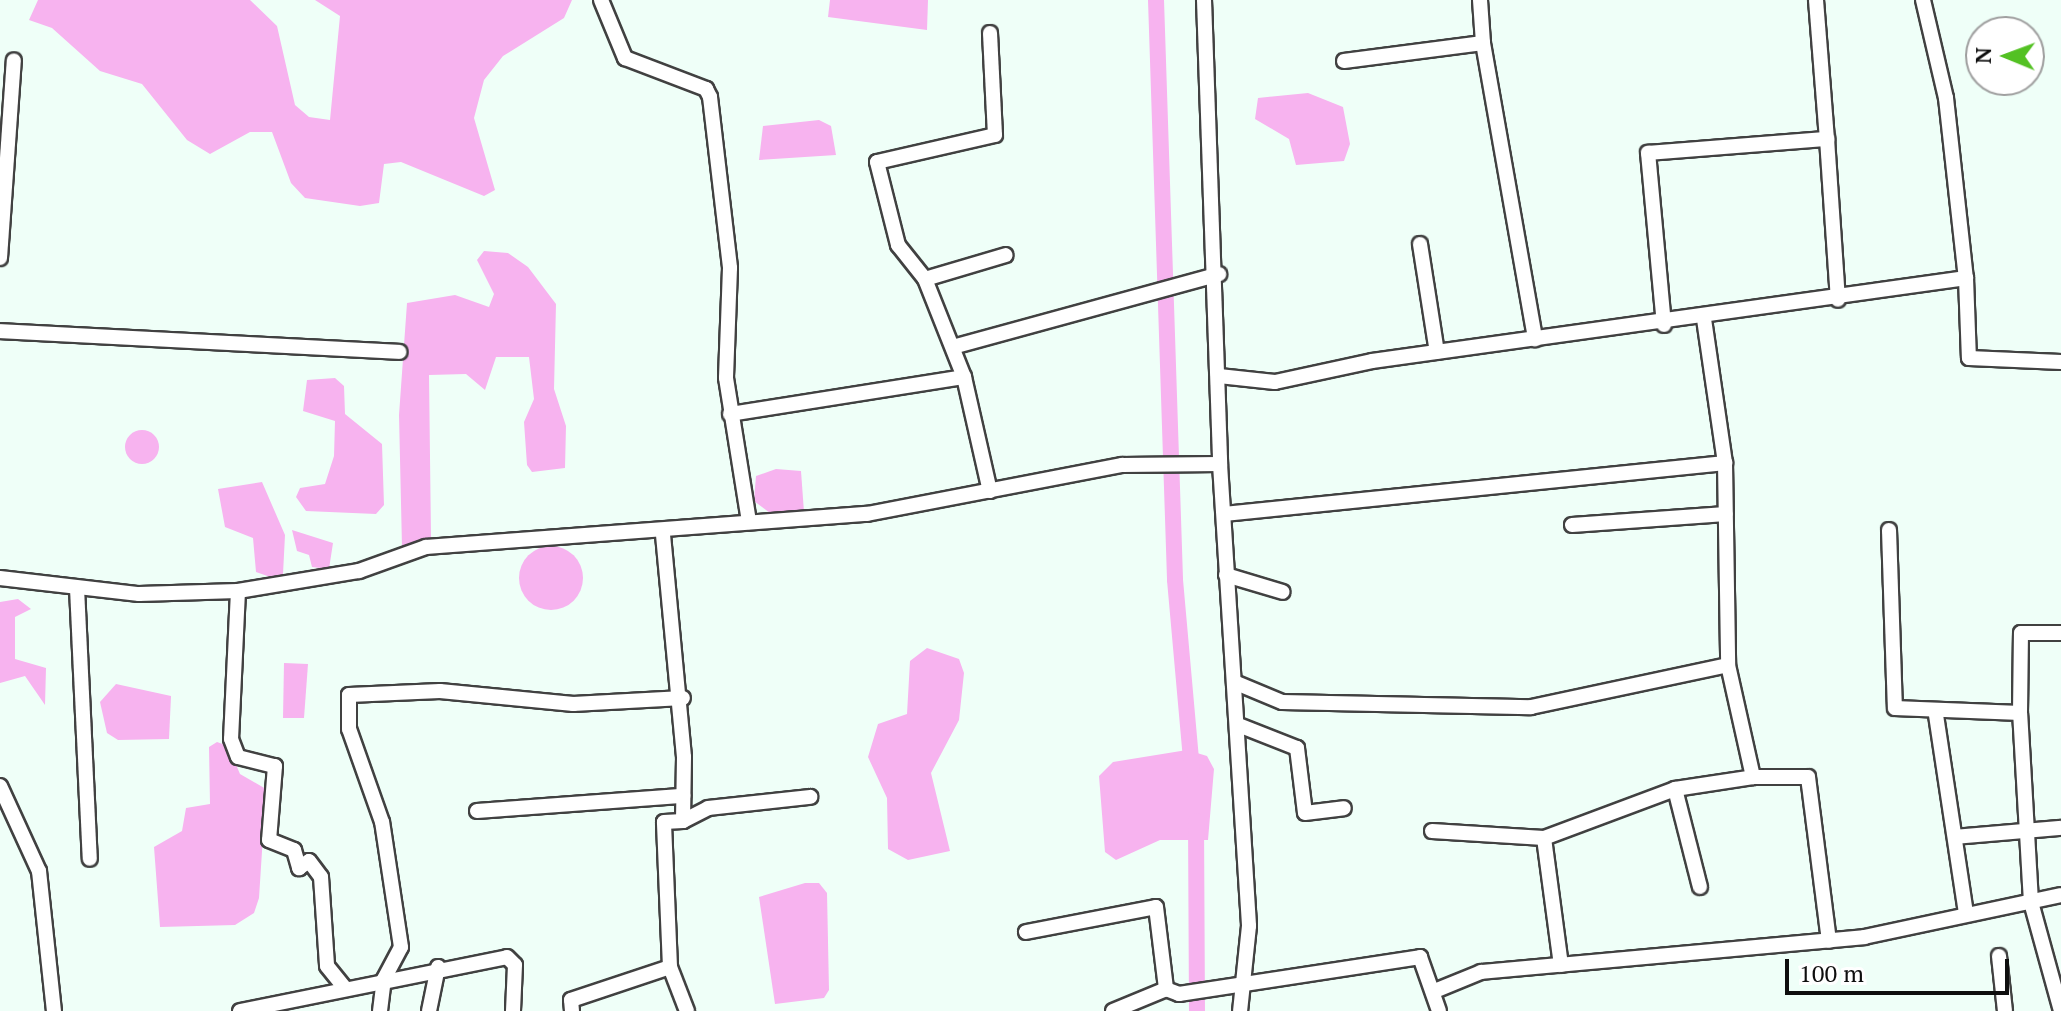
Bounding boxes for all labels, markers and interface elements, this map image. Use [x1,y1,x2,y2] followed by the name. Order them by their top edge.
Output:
[1965,16,2045,96] north arrow
[1968,47,1997,64] text: N
[1789,943,2013,993] scale bar
[1799,957,1864,989] text: 100 m

